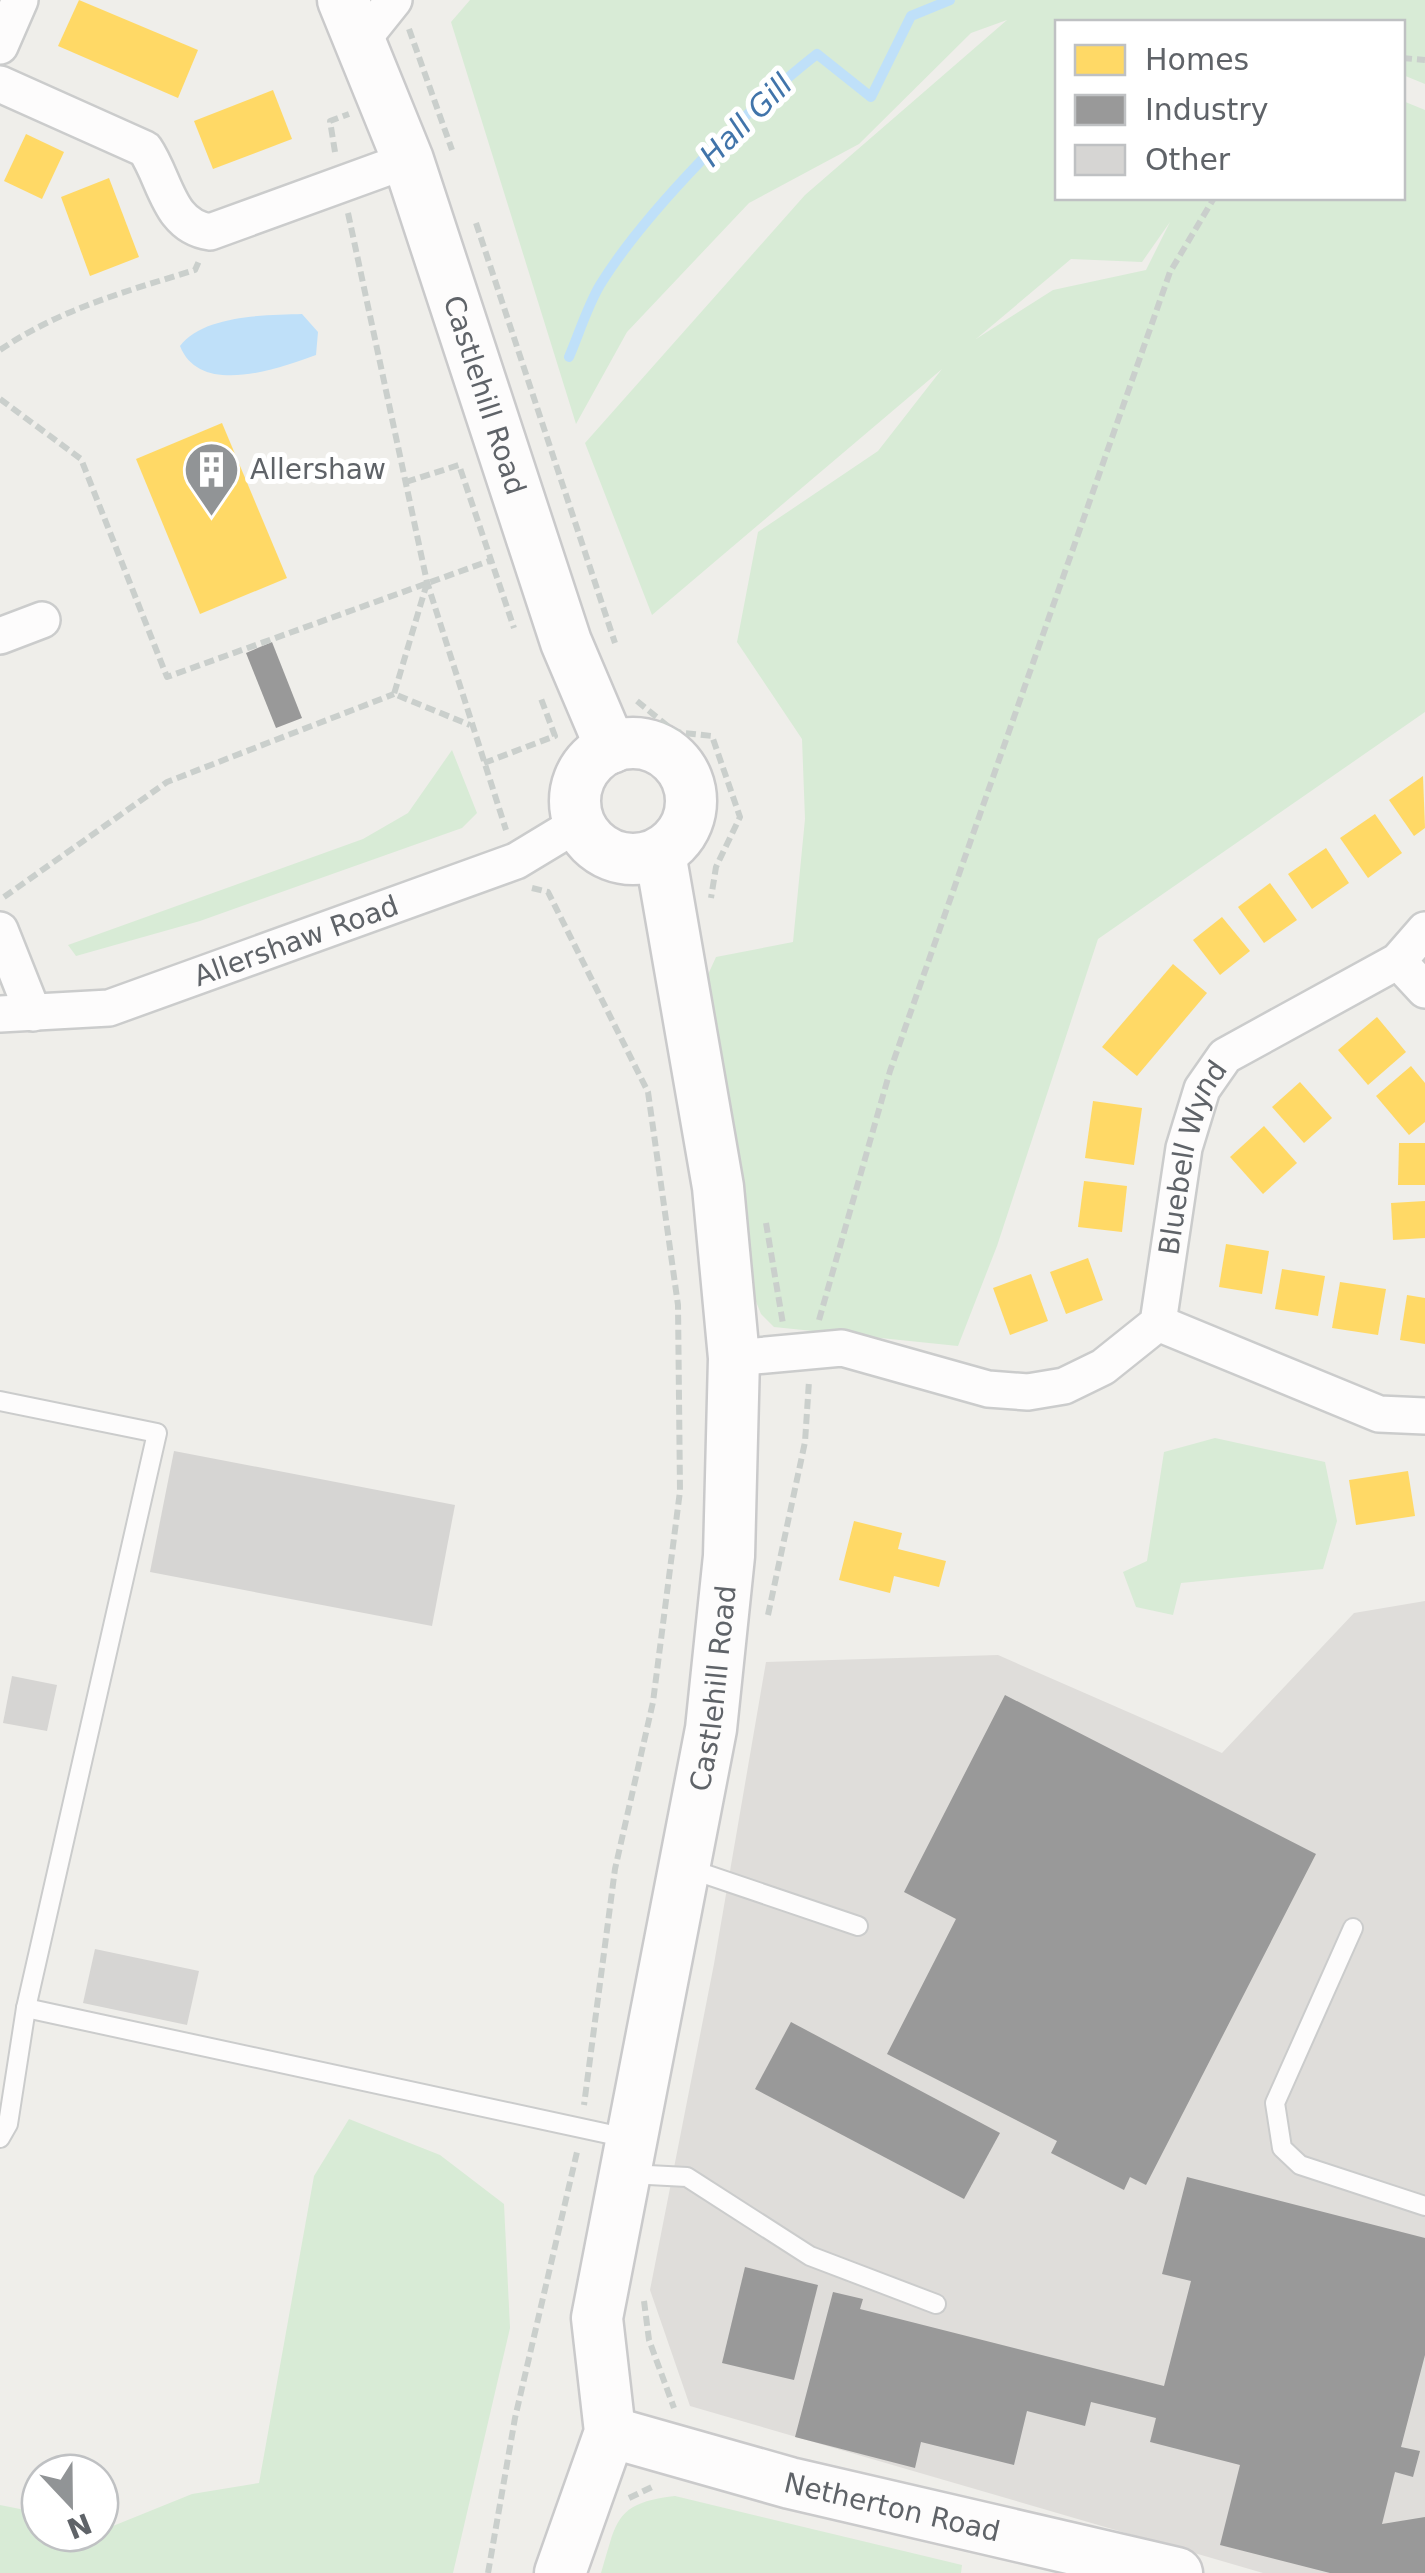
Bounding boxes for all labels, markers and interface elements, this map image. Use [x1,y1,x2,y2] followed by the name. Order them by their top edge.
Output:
[1055,20,1405,200] legend
[1145,42,1249,77] text: Homes
[693,66,800,173] water label: Hall Gill
[1145,92,1268,127] text: Industry
[1145,142,1231,177] text: Other
[437,291,533,499] street label: Castlehill Road
[181,439,241,518] building icon: Allershaw
[250,453,386,486] place label: Allershaw
[189,888,403,993] street label: Allershaw Road
[1152,1054,1233,1257] street label: Bluebell Wynd
[683,1584,742,1794] street label: Castlehill Road
[20,2453,120,2553] north arrow
[781,2466,1003,2548] street label: Netherton Road
[62,2506,96,2545] text: N

